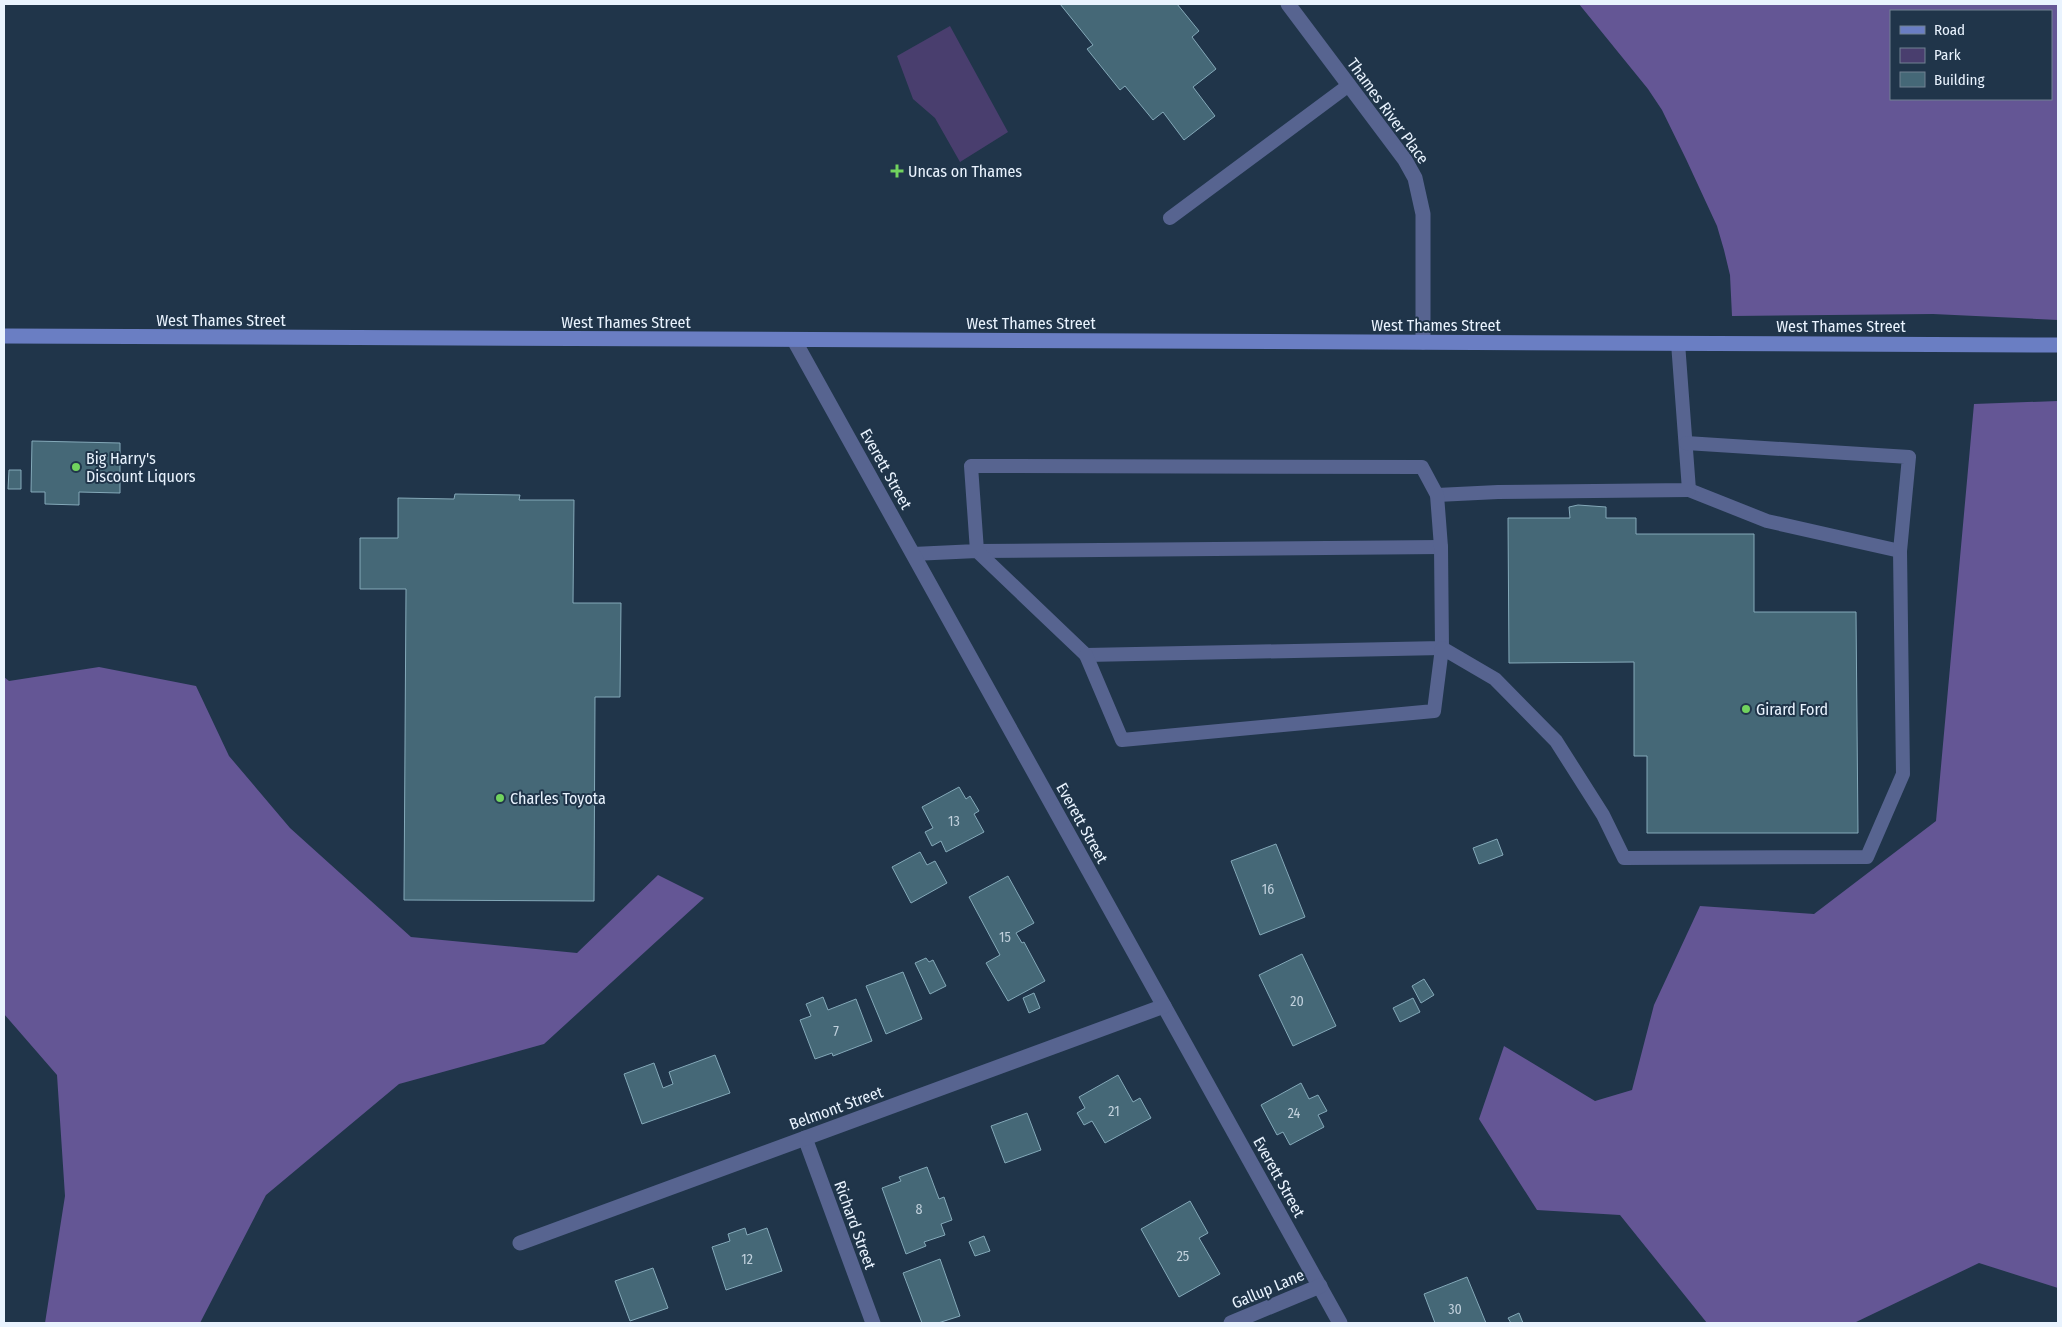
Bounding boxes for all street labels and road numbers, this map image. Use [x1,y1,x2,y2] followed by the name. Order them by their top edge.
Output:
[1343,54,1433,168] street label: Thames River Place
[156,311,286,330] street label: West Thames Street
[561,313,691,332] street label: West Thames Street
[966,314,1096,333] street label: West Thames Street
[1371,316,1501,335] street label: West Thames Street
[1776,317,1906,336] street label: West Thames Street
[856,426,916,513] street label: Everett Street
[1052,780,1112,867] street label: Everett Street
[787,1082,886,1134] street label: Belmont Street
[1249,1134,1309,1221] street label: Everett Street
[830,1178,880,1273] street label: Richard Street
[1229,1265,1307,1313] street label: Gallup Lane

